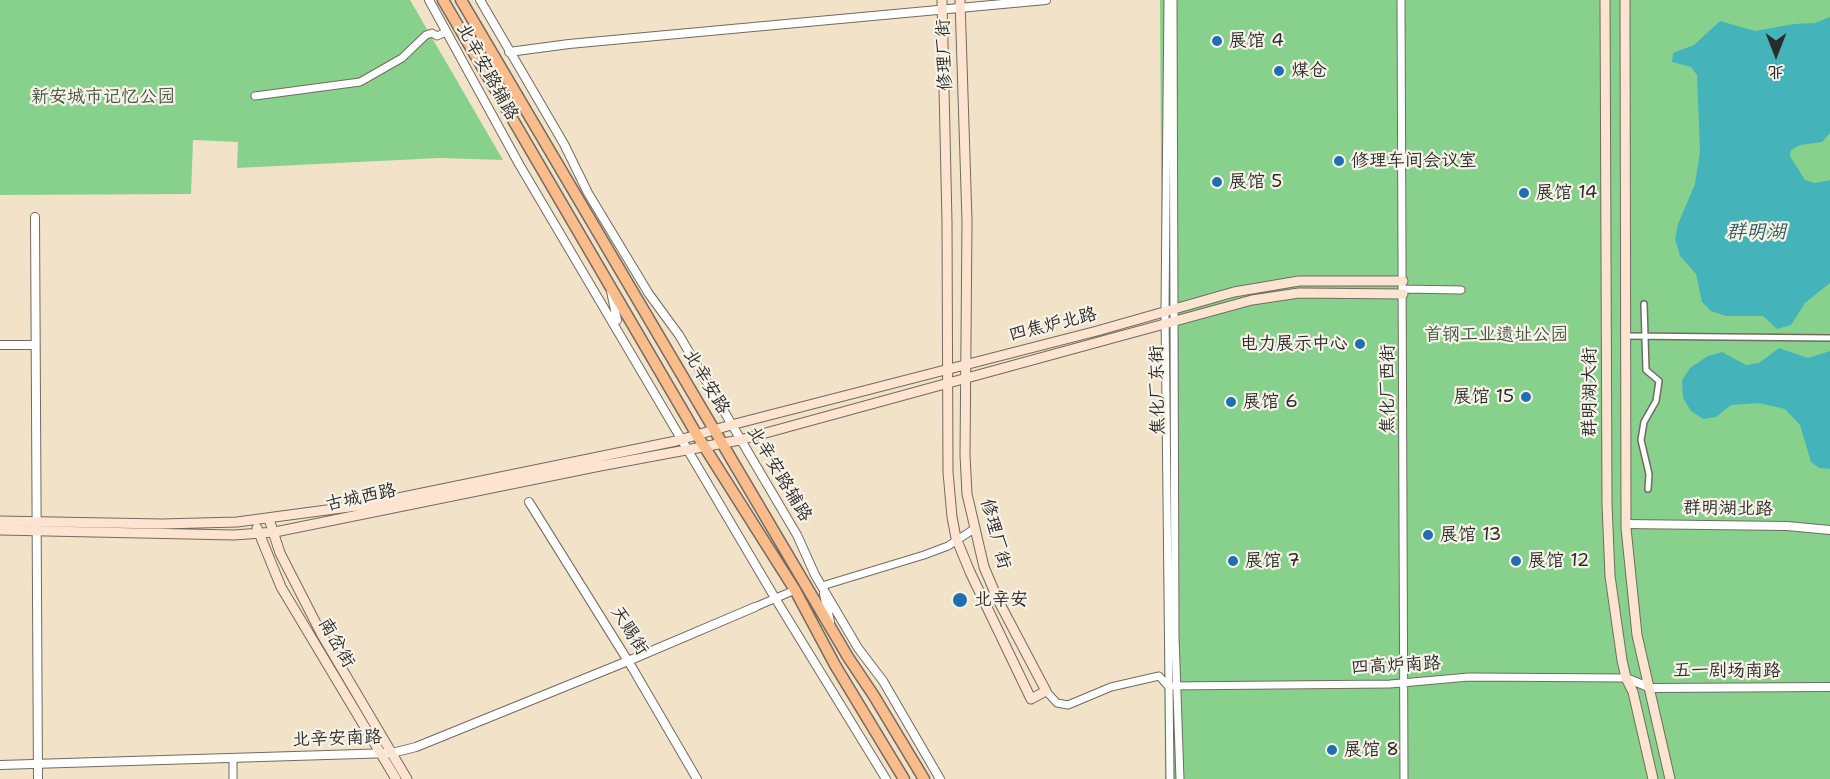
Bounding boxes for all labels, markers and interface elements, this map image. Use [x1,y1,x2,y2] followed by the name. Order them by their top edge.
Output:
[933,19,957,91] street label: 修理厂街
[451,20,523,124] street label: 北辛安路辅路
[1746,24,1806,84] north arrow
[1229,30,1284,52] place label: 展馆 4
[1210,34,1224,48] marker: 展馆 4
[1291,60,1327,82] place label: 煤仓
[1768,62,1784,83] text: 北
[1272,64,1286,78] marker: 煤仓
[31,86,175,108] park label: 新安城市记忆公园
[1351,150,1477,172] place label: 修理车间会议室
[1332,154,1346,168] marker: 修理车间会议室
[1229,171,1282,193] place label: 展馆 5
[1210,175,1224,189] marker: 展馆 5
[1536,182,1597,204] place label: 展馆 14
[1517,186,1531,200] marker: 展馆 14
[1726,221,1786,245] water label: 群明湖
[1007,304,1099,346] street label: 四焦炉北路
[1424,324,1568,346] park label: 首钢工业遗址公园
[1240,333,1348,355] place label: 电力展示中心
[1353,337,1367,351] marker: 电力展示中心
[1377,344,1399,434] street label: 焦化厂西街
[1146,345,1170,435] street label: 焦化厂东街
[678,346,734,418] street label: 北辛安路
[1579,347,1601,437] street label: 群明湖大街
[1454,386,1514,408] place label: 展馆 15
[1519,390,1533,404] marker: 展馆 15
[1243,391,1298,413] place label: 展馆 6
[1224,395,1238,409] marker: 展馆 6
[742,422,816,526] street label: 北辛安路辅路
[324,480,398,516] street label: 古城西路
[975,496,1015,572] street label: 修理厂街
[1683,497,1773,521] street label: 群明湖北路
[1440,524,1501,546] place label: 展馆 13
[1421,528,1435,542] marker: 展馆 13
[1245,550,1300,572] place label: 展馆 7
[1528,550,1589,572] place label: 展馆 12
[1226,554,1240,568] marker: 展馆 7
[1509,554,1523,568] marker: 展馆 12
[974,589,1028,611] place label: 北辛安
[951,591,969,609] marker: 北辛安
[606,602,652,660] street label: 天赐街
[313,614,359,672] street label: 南岔街
[1350,653,1442,679] street label: 四高炉南路
[1673,660,1781,682] street label: 五一剧场南路
[292,727,382,751] street label: 北辛安南路
[1344,739,1399,761] place label: 展馆 8
[1325,743,1339,757] marker: 展馆 8

